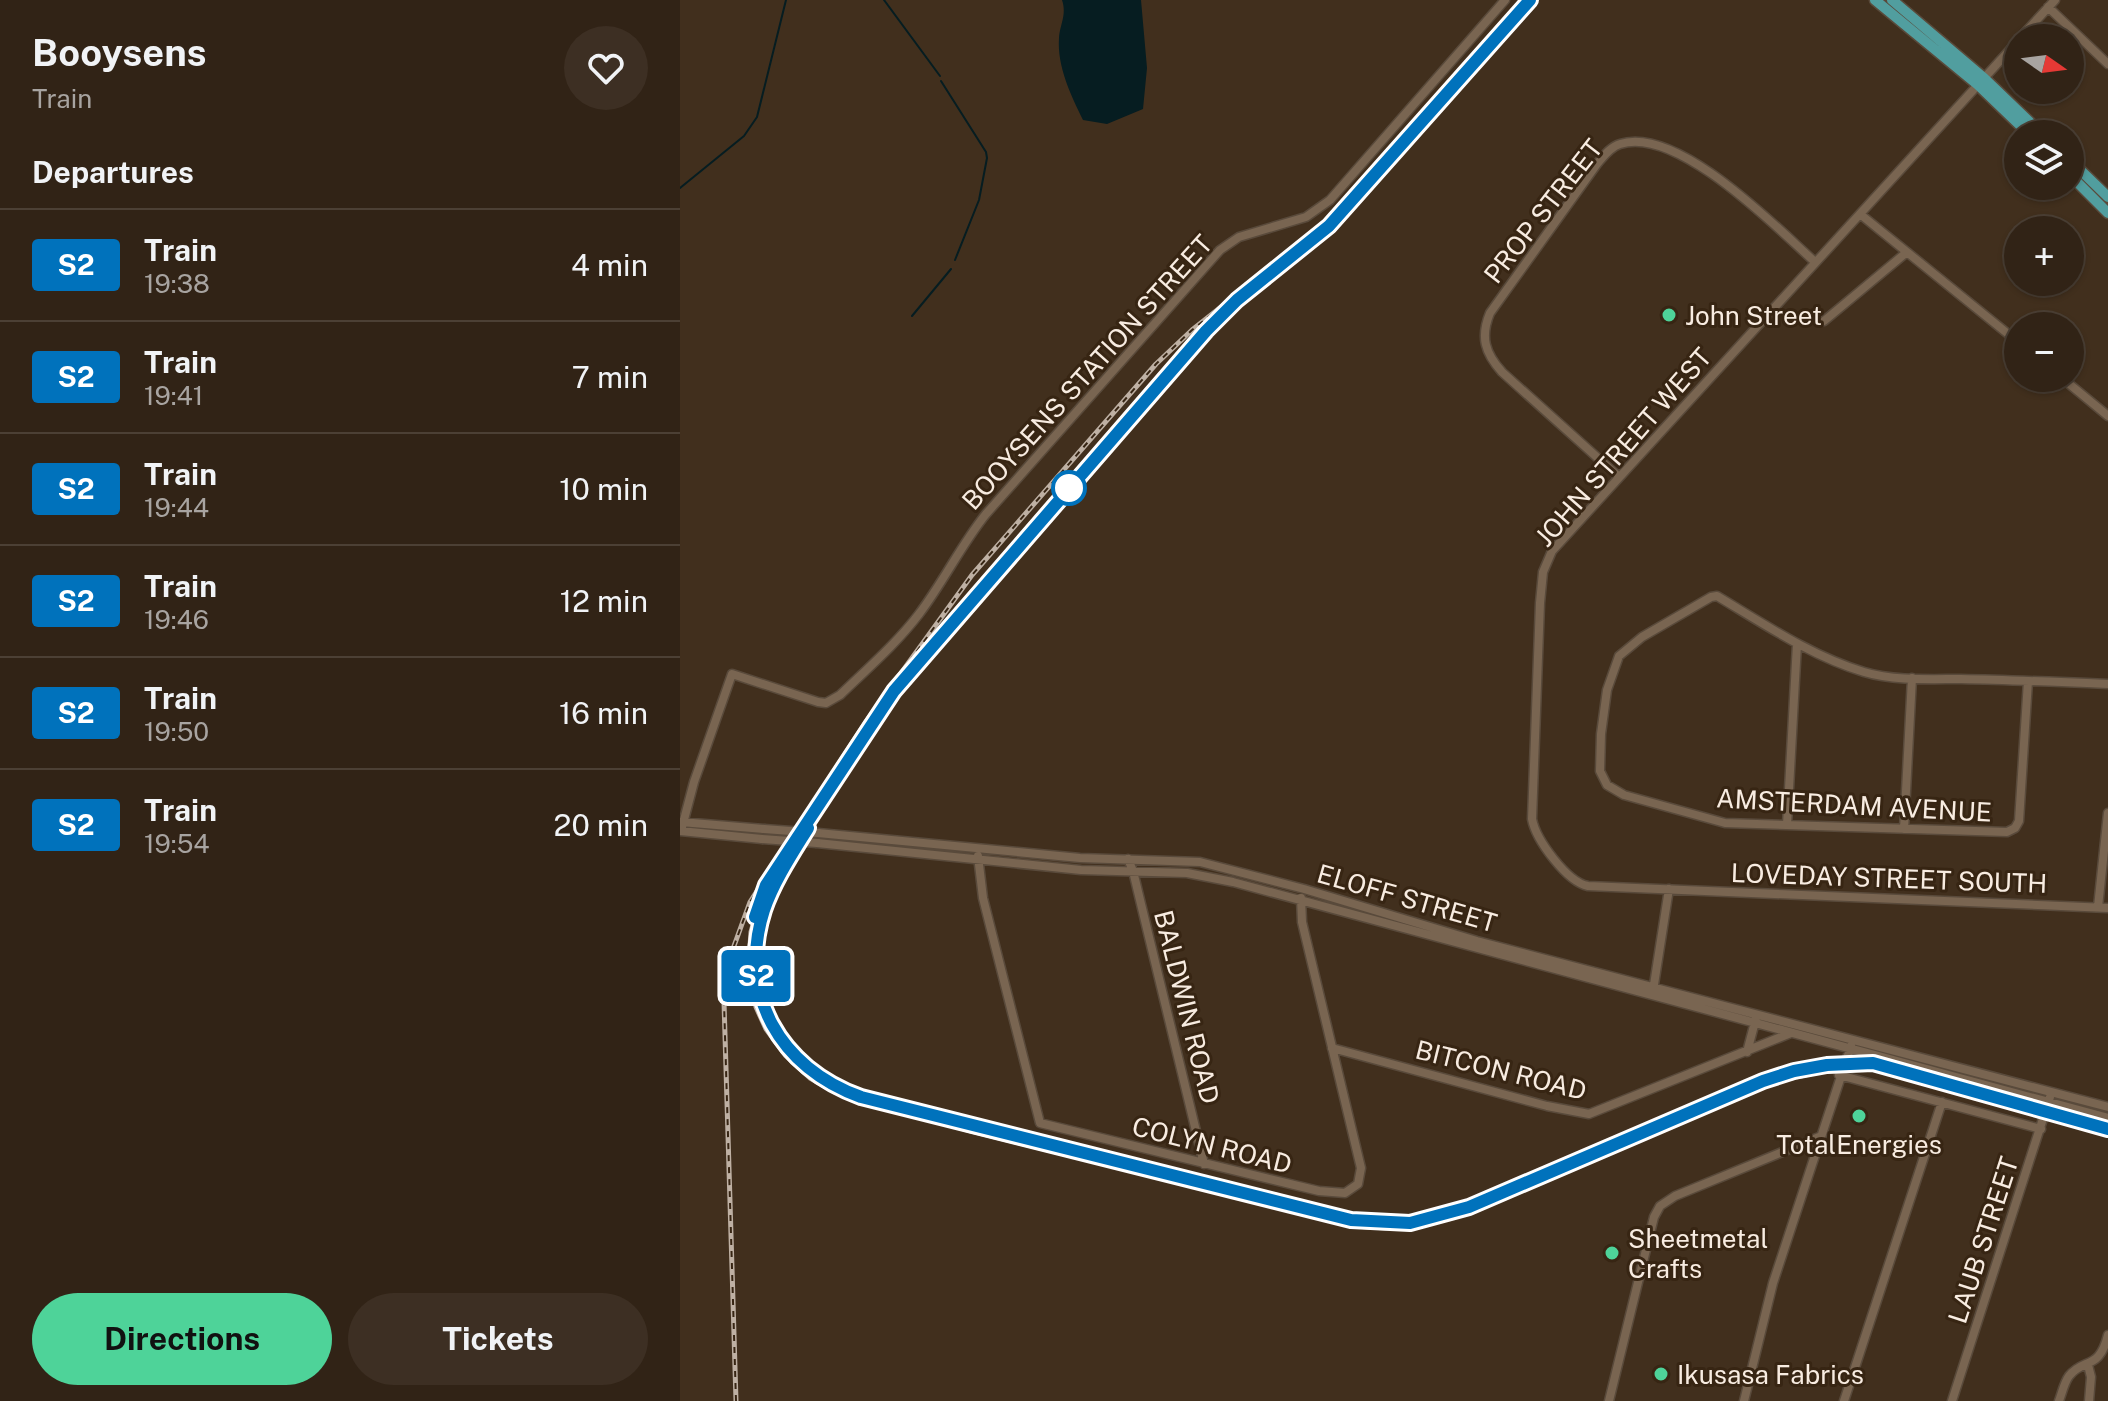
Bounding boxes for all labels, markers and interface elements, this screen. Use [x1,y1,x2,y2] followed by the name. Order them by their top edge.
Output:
[2004,24,2084,104] north arrow
[2004,24,2084,392] map controls
[564,26,648,110] button: heart
[32,30,207,75] text: Booysens
[32,83,92,114] text: Train
[2004,120,2084,200] button: layers
[1477,133,1609,289] street label: PROP STREET
[32,154,194,190] text: Departures
[2004,216,2084,296] button: +
[955,228,1219,516] street label: BOOYSENS STATION STREET
[144,232,217,268] text: Train
[571,247,648,283] text: 4 min
[57,248,95,281] text: S2
[144,268,210,299] text: 19:38
[1685,300,1822,331] place label: John Street
[1660,306,1678,324] marker: John Street
[2004,312,2084,392] button: −
[1528,342,1718,552] street label: JOHN STREET WEST
[144,344,217,380] text: Train
[572,359,648,395] text: 7 min
[57,360,95,393] text: S2
[144,380,203,411] text: 19:41
[144,456,217,492] text: Train
[559,471,648,507] text: 10 min
[1052,471,1086,505] unlabelled marker
[57,472,95,505] text: S2
[144,492,209,523] text: 19:44
[144,568,217,604] text: Train
[560,583,648,619] text: 12 min
[57,584,95,617] text: S2
[144,604,209,635] text: 19:46
[144,680,217,716] text: Train
[559,695,648,731] text: 16 min
[57,696,95,729] text: S2
[144,716,209,747] text: 19:50
[1715,782,1993,828] street label: AMSTERDAM AVENUE
[144,792,217,828] text: Train
[554,807,648,843] text: 20 min
[57,808,95,841] text: S2
[144,828,210,859] text: 19:54
[1730,857,2048,899] street label: LOVEDAY STREET SOUTH
[1314,858,1500,938] street label: ELOFF STREET
[1148,907,1226,1107] street label: BALDWIN ROAD
[720,950,792,1002] line badge: S2
[737,959,775,992] text: S2
[1412,1034,1590,1106] street label: BITCON ROAD
[1850,1107,1868,1125] marker: TotalEnergies
[1129,1110,1295,1180] street label: COLYN ROAD
[1776,1129,1942,1160] place label: TotalEnergies
[1941,1153,2025,1327] street label: LAUB STREET
[1628,1223,1768,1284] place label: Sheetmetal Crafts
[1603,1244,1621,1262] marker: Sheetmetal Crafts
[32,1293,332,1385] button: Directions
[348,1293,648,1385] button: Tickets
[1677,1359,1864,1390] place label: Ikusasa Fabrics
[1652,1365,1670,1383] marker: Ikusasa Fabrics

